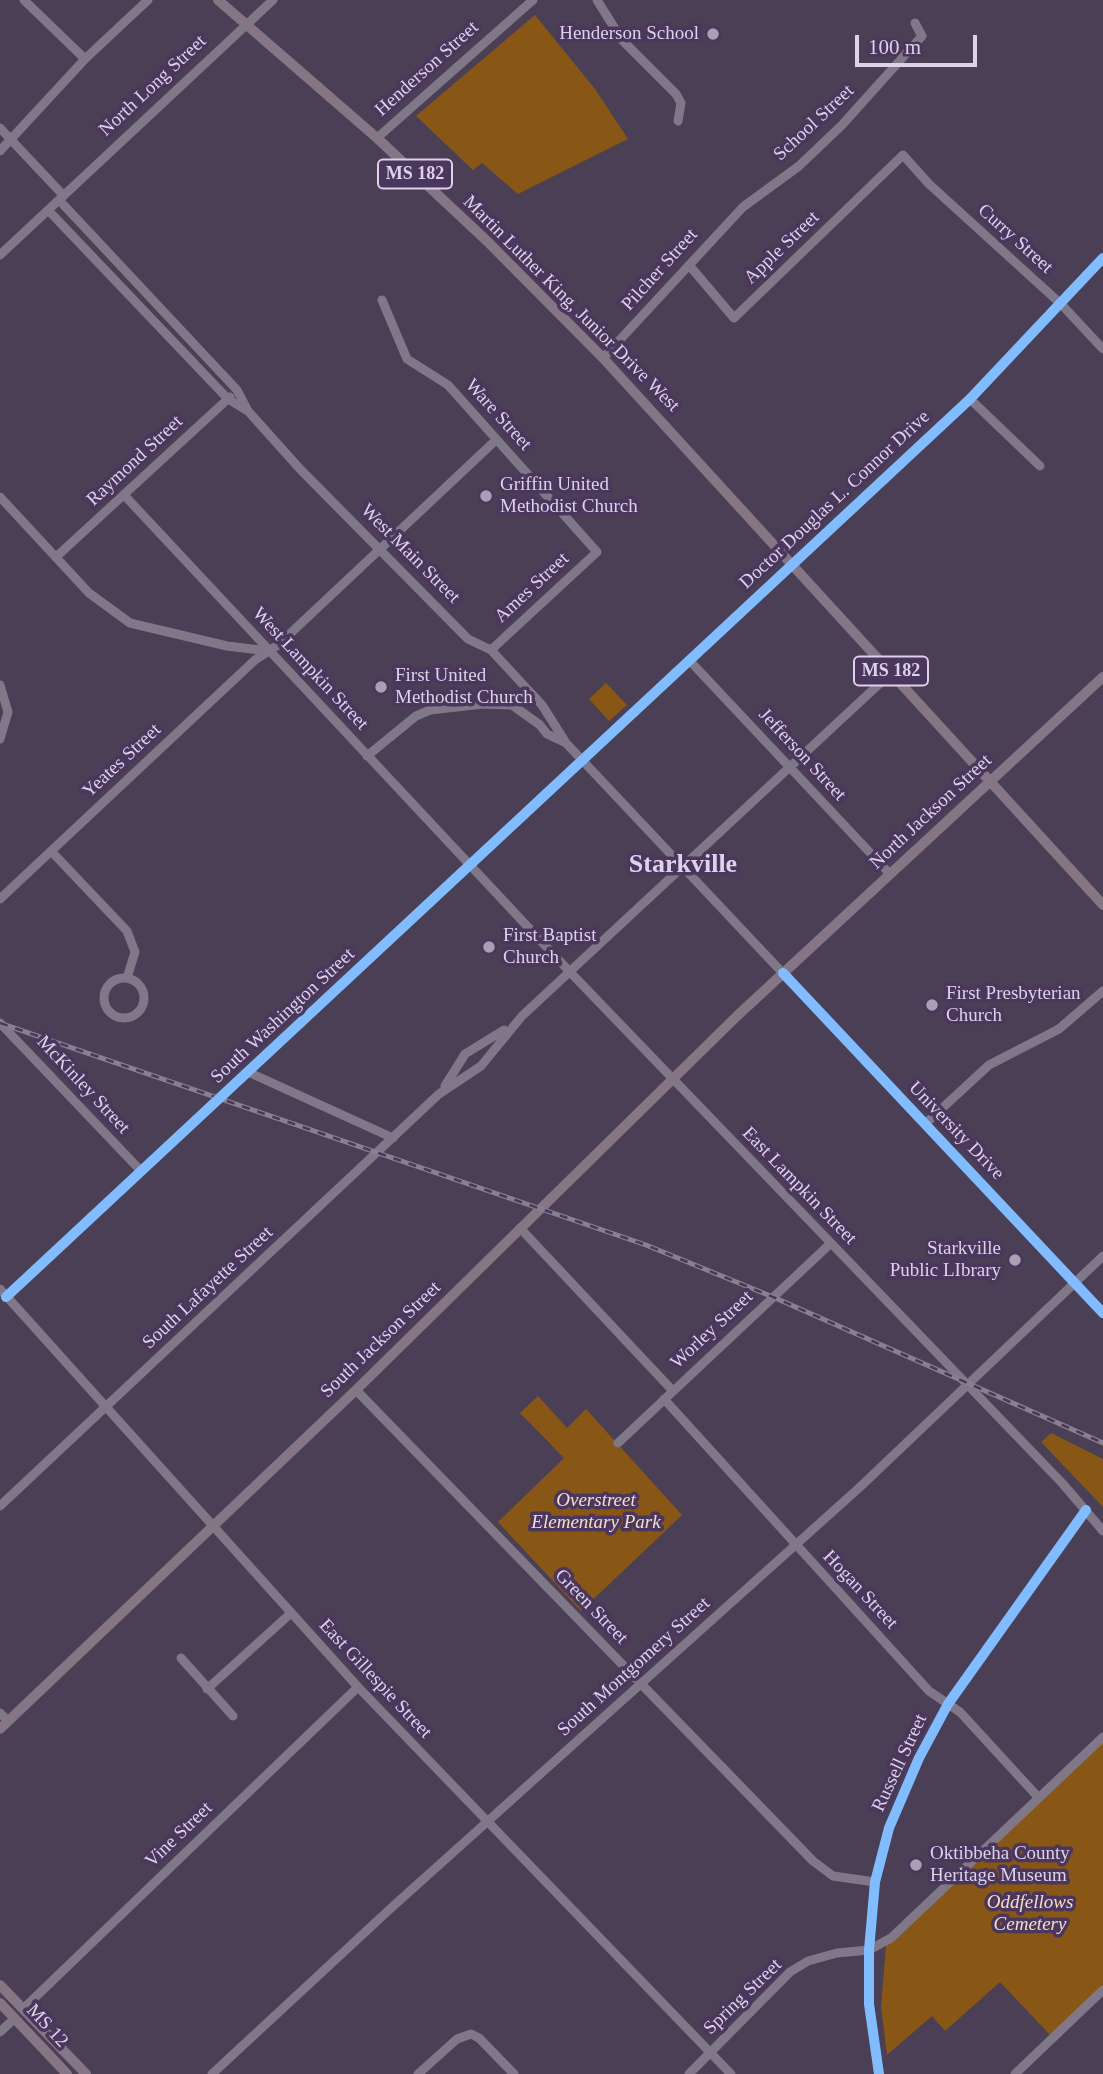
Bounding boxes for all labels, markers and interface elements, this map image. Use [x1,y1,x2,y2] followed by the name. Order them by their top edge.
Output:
[371,17,483,121] street label: Henderson Street
[858,21,981,65] scale bar
[559,23,699,45] place label: Henderson School
[705,26,721,42] marker: Henderson School
[95,31,211,141] street label: North Long Street
[868,35,921,59] text: 100 m
[769,80,859,166] street label: School Street
[378,160,452,188] road number: MS 182
[458,191,684,417] street label: Martin Luther King, Junior Drive West
[973,199,1057,279] street label: Curry Street
[740,207,824,289] street label: Apple Street
[617,224,703,316] street label: Pilcher Street
[460,374,536,456] street label: Ware Street
[735,406,935,594] street label: Doctor Douglas L. Connor Drive
[82,411,188,511] street label: Raymond Street
[500,474,638,518] place label: Griffin United Methodist Church
[478,488,494,504] marker: Griffin United Methodist Church
[355,499,465,609] street label: West Main Street
[490,548,574,628] street label: Ames Street
[247,603,373,735] street label: West Lampkin Street
[854,656,928,686] road number: MS 182
[395,665,533,709] place label: First United Methodist Church
[373,679,389,695] marker: First United Methodist Church
[753,704,851,806] street label: Jefferson Street
[78,719,166,803] street label: Yeates Street
[865,750,997,874] street label: North Jackson Street
[629,849,737,881] district label: Starkville
[503,925,596,969] place label: First Baptist Church
[481,939,497,955] marker: First Baptist Church
[206,943,360,1089] street label: South Washington Street
[946,983,1081,1027] place label: First Presbyterian Church
[924,997,940,1013] marker: First Presbyterian Church
[32,1031,134,1139] street label: McKinley Street
[903,1077,1009,1185] street label: University Drive
[737,1122,861,1250] street label: East Lampkin Street
[138,1222,278,1354] street label: South Lafayette Street
[890,1238,1001,1282] place label: Starkville Public LIbrary
[1007,1252,1023,1268] marker: Starkville Public LIbrary
[316,1277,446,1403] street label: South Jackson Street
[666,1286,758,1374] street label: Worley Street
[531,1490,661,1534] park label: Overstreet Elementary Park
[818,1546,902,1634] street label: Hogan Street
[550,1565,632,1649] street label: Green Street
[553,1592,715,1742] street label: South Montgomery Street
[314,1614,436,1744] street label: East Gillespie Street
[867,1711,933,1815] street label: Russell Street
[141,1797,217,1873] street label: Vine Street
[930,1843,1070,1887] place label: Oktibbeha County Heritage Museum
[908,1857,924,1873] marker: Oktibbeha County Heritage Museum
[987,1892,1073,1936] park label: Oddfellows Cemetery
[699,1954,787,2040] street label: Spring Street
[21,1999,73,2053] street label: MS 12

